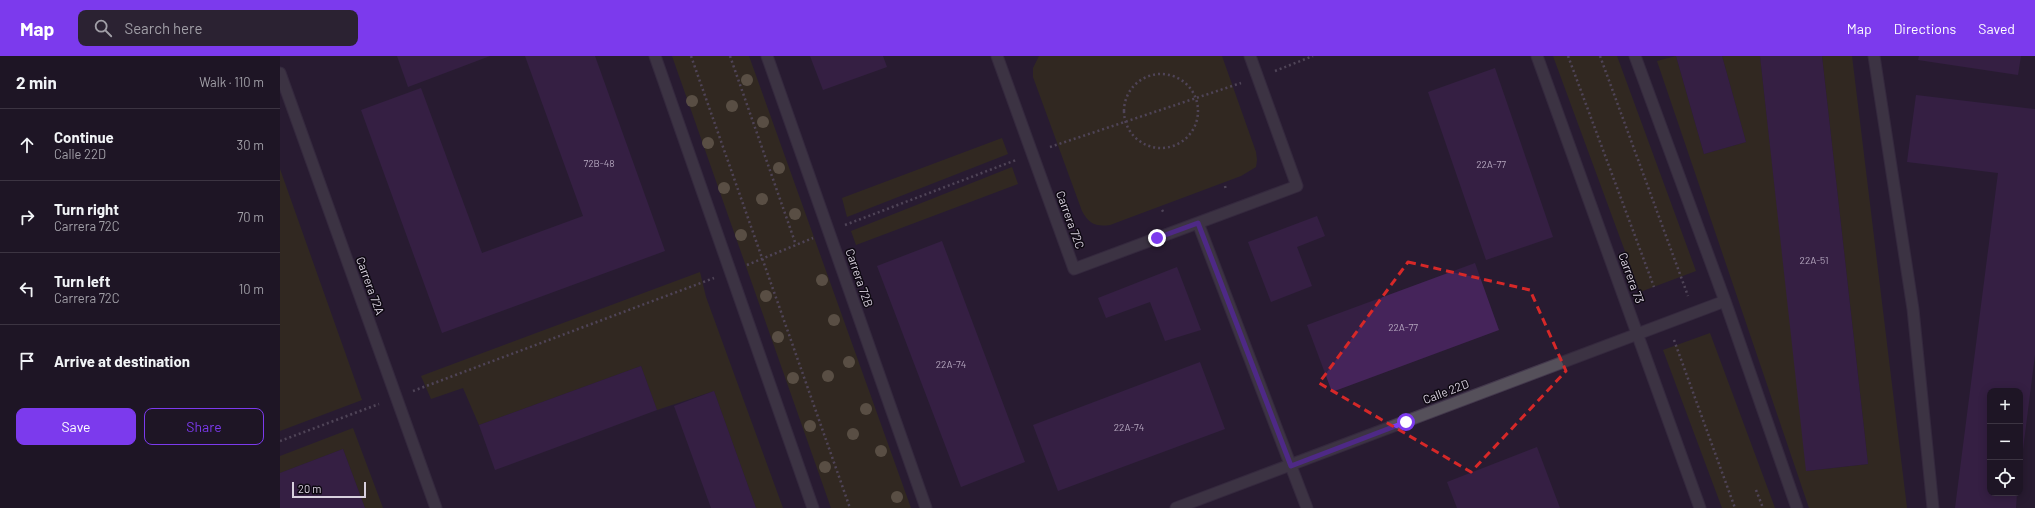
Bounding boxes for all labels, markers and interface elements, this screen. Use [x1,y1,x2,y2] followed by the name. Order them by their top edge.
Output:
[78,10,358,46] search box
[20,17,54,40] text: Map
[92,17,114,39] icon: search
[124,19,202,37] text: Search here
[1847,20,1872,37] text: Map
[1894,20,1956,37] text: Directions
[1978,20,2015,37] text: Saved
[16,72,57,92] text: 2 min
[199,74,264,90] text: Walk · 110 m
[54,128,114,146] text: Continue
[16,134,38,156] icon: ahead
[237,137,264,153] text: 30 m
[54,146,106,162] text: Calle 22D
[583,157,615,169] house number: 72B-48
[1476,158,1506,170] house number: 22A-77
[1054,189,1088,251] street label: Carrera 72C
[54,200,119,218] text: Turn right
[16,206,38,228] icon: right
[237,209,264,225] text: 70 m
[54,218,120,234] text: Carrera 72C
[1148,229,1166,247] route end
[843,247,876,309] street label: Carrera 72B
[1616,250,1648,305] street label: Carrera 73
[1800,254,1828,266] house number: 22A-51
[354,255,388,317] street label: Carrera 72A
[54,272,110,290] text: Turn left
[16,278,38,300] icon: left
[239,281,264,297] text: 10 m
[54,290,120,306] text: Carrera 72C
[1388,321,1418,333] house number: 22A-77
[16,350,38,372] icon: arrive
[54,352,190,370] text: Arrive at destination
[936,358,966,370] house number: 22A-74
[1421,376,1471,406] street label: Calle 22D
[1987,388,2023,496] map controls
[1987,388,2023,424] button: +
[16,408,136,445] button: Save
[144,408,264,445] button: Share
[1397,413,1415,431] route start
[1114,421,1144,433] house number: 22A-74
[1987,424,2023,460] button: −
[1987,460,2023,496] button: locate
[292,480,366,499] scale bar
[298,482,321,495] text: 20 m

